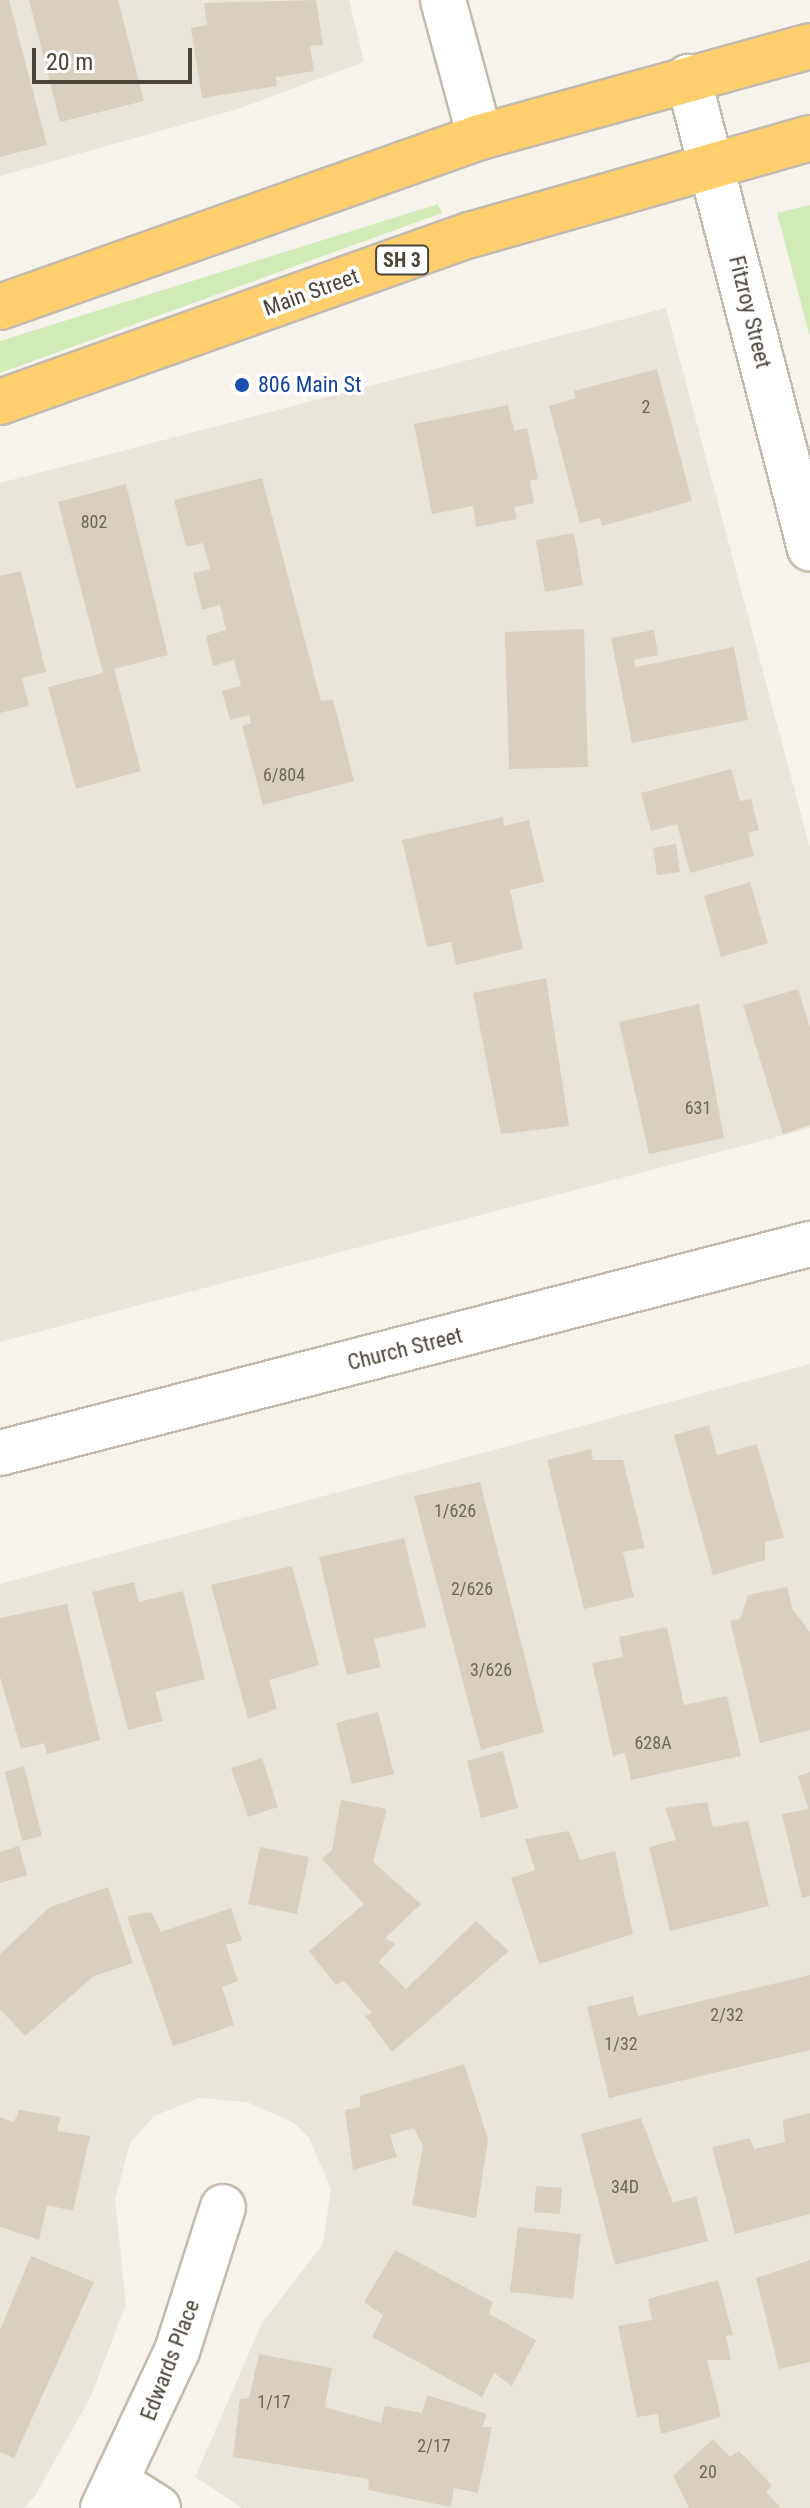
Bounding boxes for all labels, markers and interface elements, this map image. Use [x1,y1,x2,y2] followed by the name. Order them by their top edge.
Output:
[36,32,196,82] scale bar
[46,48,93,76] text: 20 m
[374,244,430,276] road number: SH 3
[723,253,777,371] street label: Fitzroy Street
[260,263,362,321] street label: Main Street
[258,372,361,398] place label: 806 Main St
[233,376,251,394] marker: 806 Main St
[642,396,650,418] house number: 2
[81,511,107,533] house number: 802
[263,764,305,786] house number: 6/804
[685,1097,711,1119] house number: 631
[345,1322,465,1376] street label: Church Street
[434,1500,476,1522] house number: 1/626
[451,1578,493,1600] house number: 2/626
[470,1659,512,1681] house number: 3/626
[634,1732,672,1754] house number: 628A
[710,2004,744,2026] house number: 2/32
[604,2033,638,2055] house number: 1/32
[611,2176,639,2198] house number: 34D
[135,2296,205,2424] street label: Edwards Place
[257,2391,291,2413] house number: 1/17
[417,2435,451,2457] house number: 2/17
[699,2461,717,2483] house number: 20

